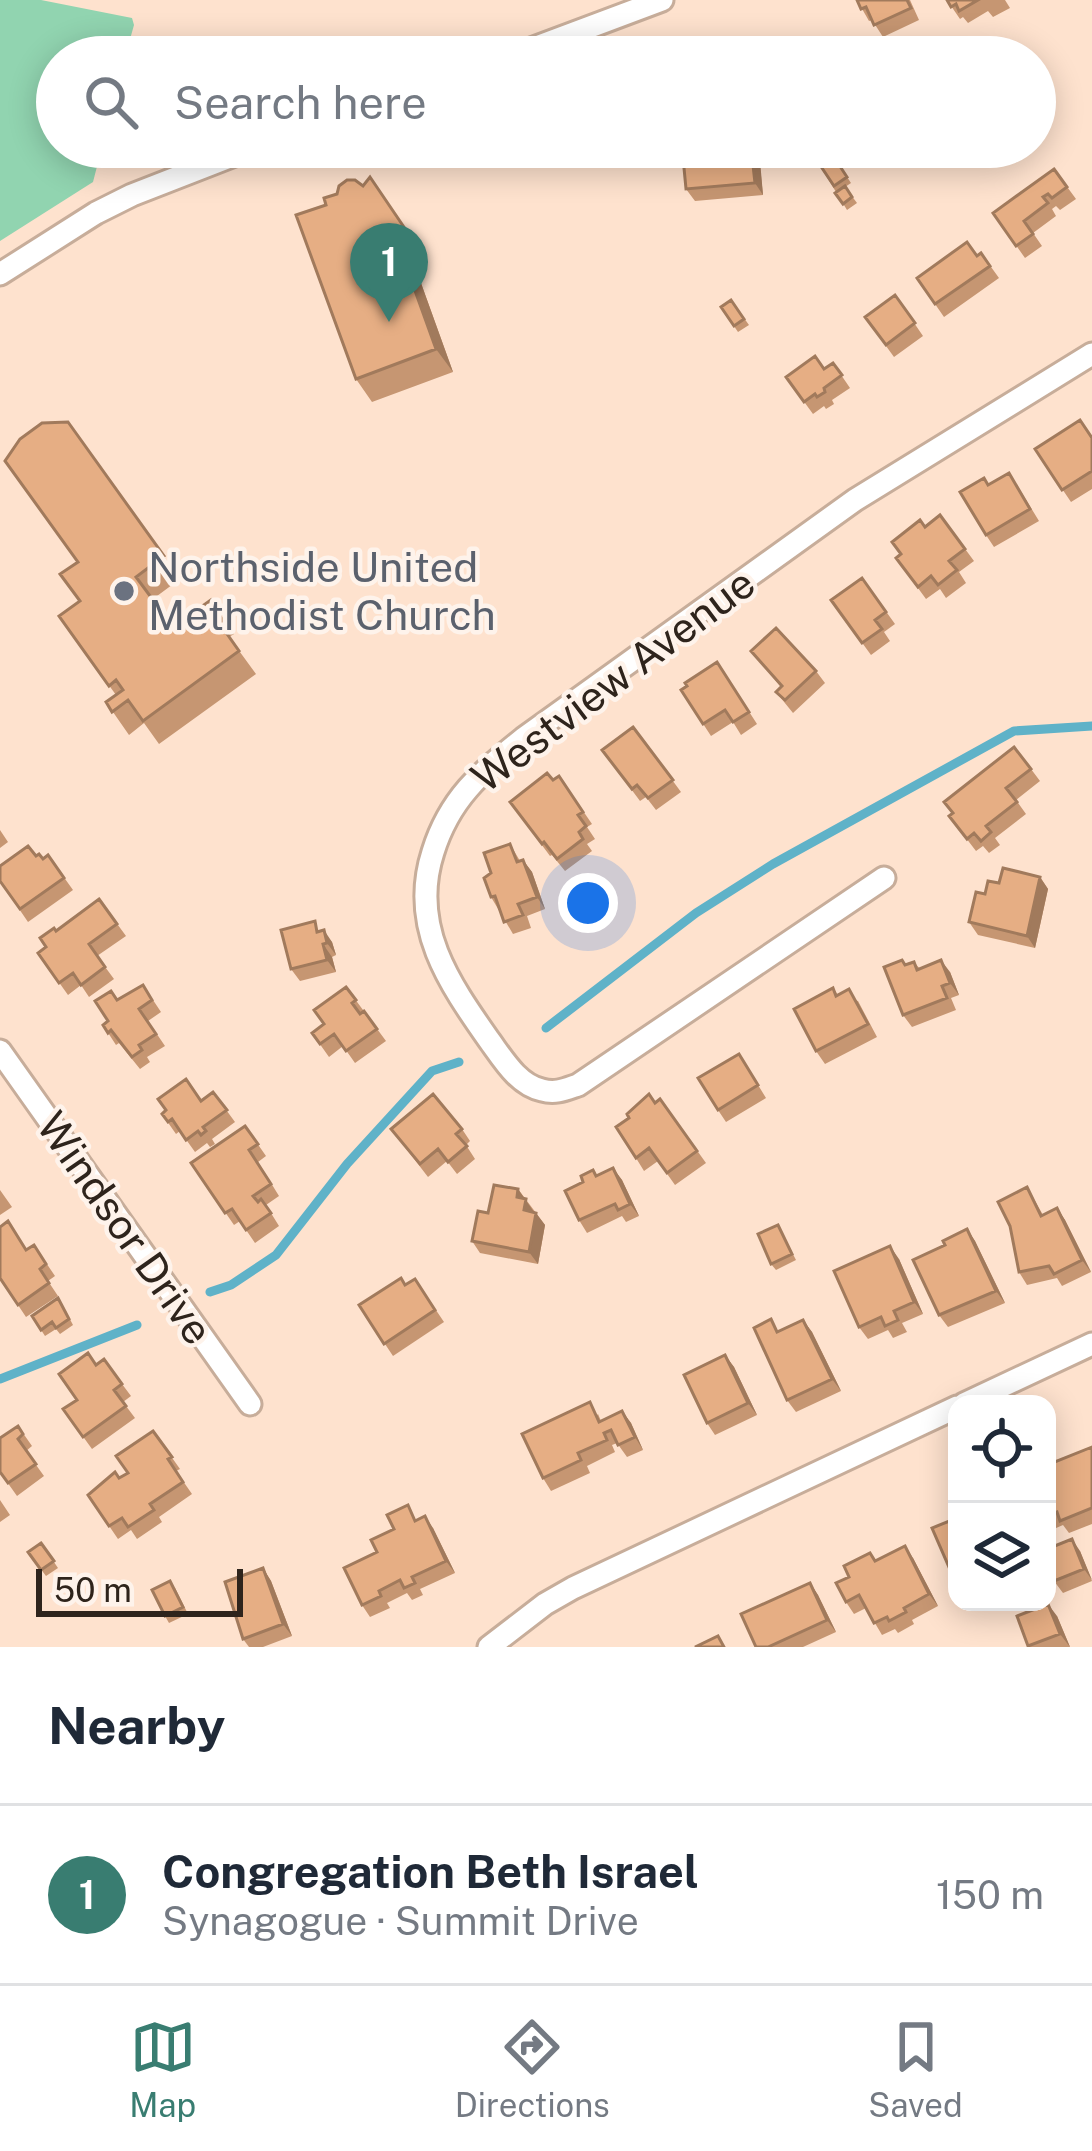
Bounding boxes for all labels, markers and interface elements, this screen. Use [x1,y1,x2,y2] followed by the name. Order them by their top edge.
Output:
[36,36,1056,168] search box
[78,69,144,135] icon: search
[174,76,427,129] text: Search here
[350,223,428,322] pin: 1
[148,542,496,639] place label: Northside United Methodist Church
[462,557,764,802] street label: Westview Avenue
[111,578,137,604] marker: Northside United Methodist Church
[558,873,618,933] your location
[27,1102,224,1353] street label: Windsor Drive
[948,1395,1056,1611] map controls
[948,1395,1056,1503] button: locate
[948,1503,1056,1611] button: layers
[36,1563,243,1616] scale bar
[54,1571,132,1609] text: 50 m
[48,1696,225,1755] text: Nearby
[162,1845,699,1898] text: Congregation Beth Israel
[79,1872,95,1918] text: 1
[936,1872,1044,1918] text: 150 m
[162,1898,639,1944] text: Synagogue · Summit Drive
[129,2014,196,2124] tab: Map
[455,2014,610,2124] tab: Directions
[868,2014,963,2124] tab: Saved

